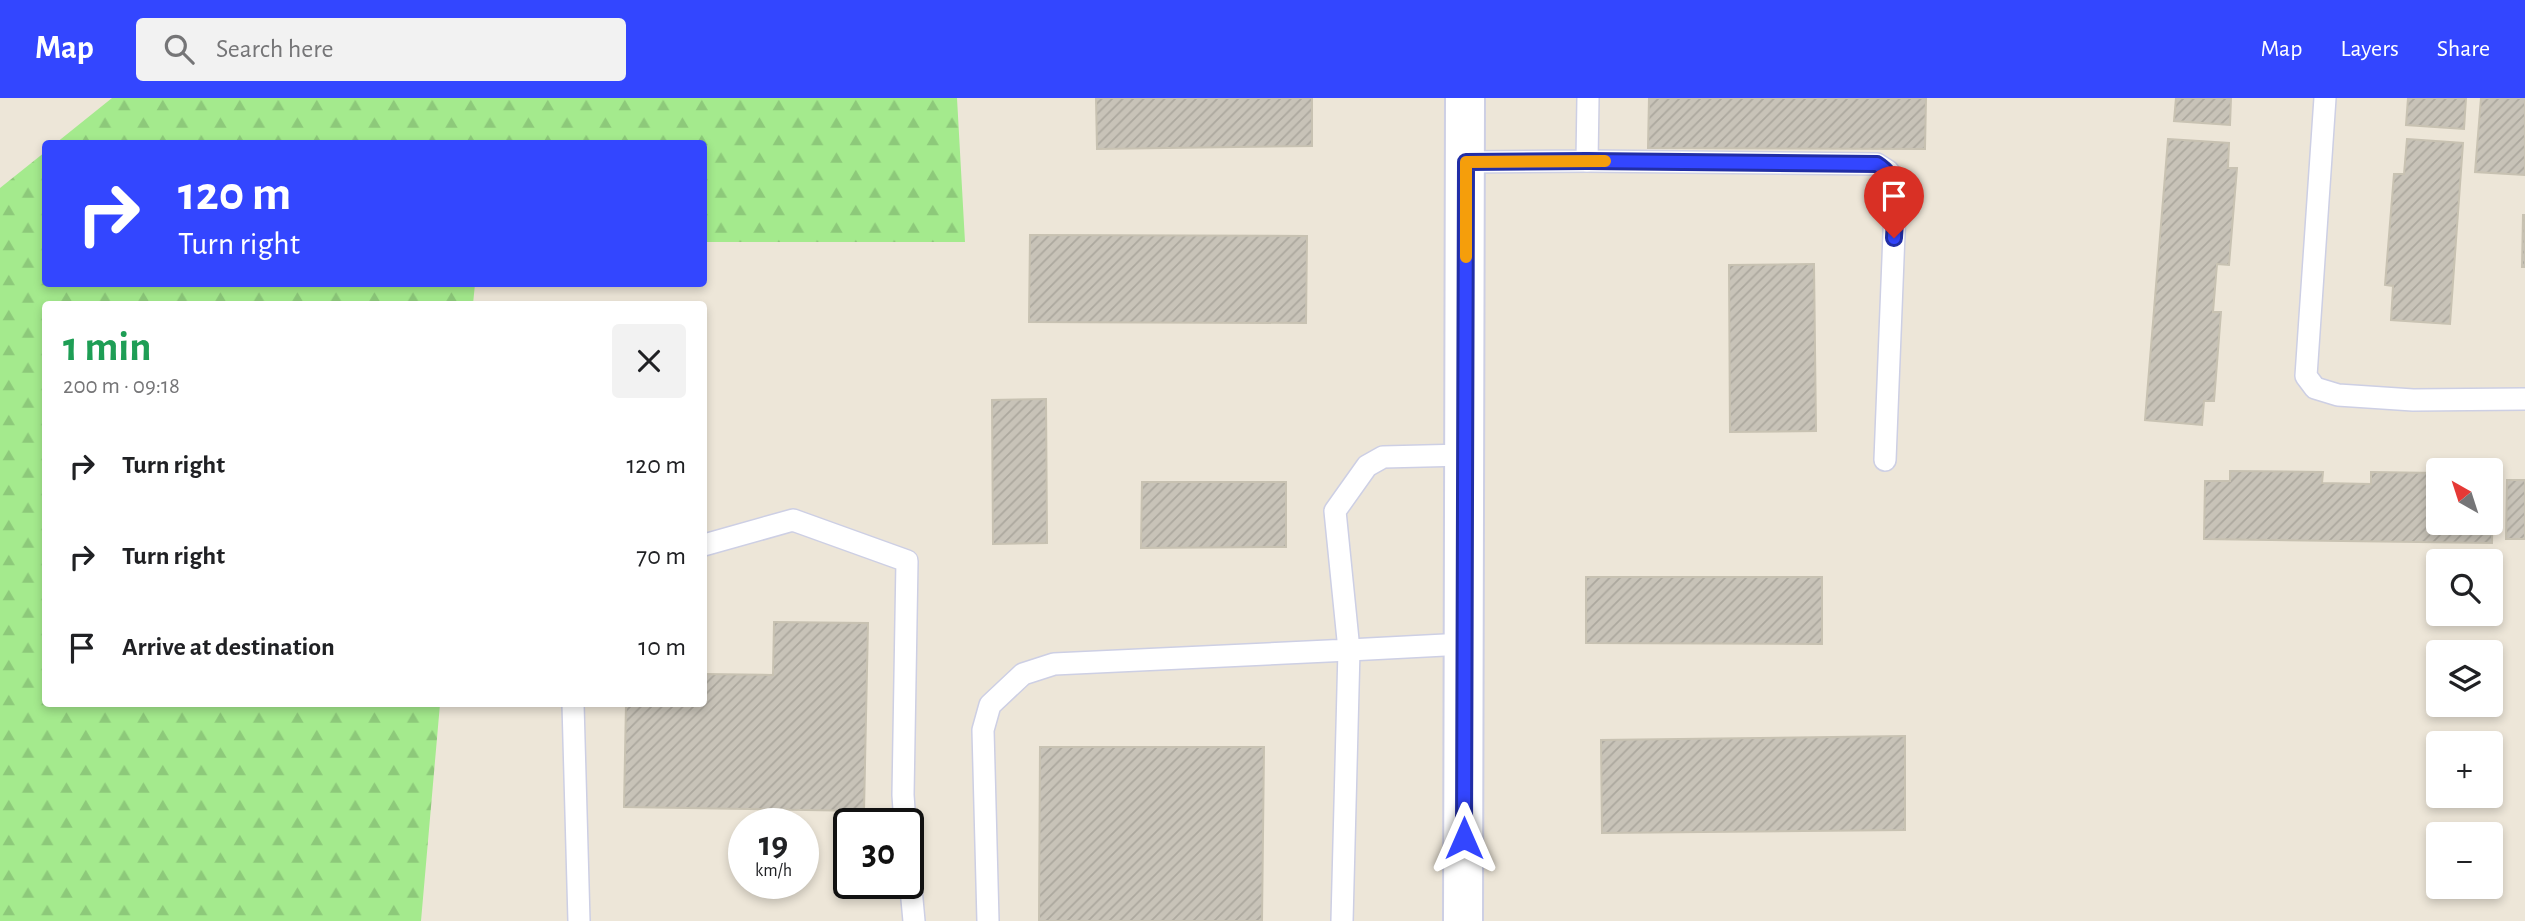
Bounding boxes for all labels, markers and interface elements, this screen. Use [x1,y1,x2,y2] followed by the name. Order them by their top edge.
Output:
[136,18,626,81] search box
[160,30,198,68] icon: search
[35,32,94,65] text: Map
[216,36,334,62] text: Search here
[2260,37,2302,61] text: Map
[2340,37,2399,61] text: Layers
[2437,37,2490,61] text: Share
[1864,166,1924,238] pin
[63,168,154,259] icon: right
[178,170,291,219] text: 120 m
[1875,177,1913,215] icon: arrive
[178,228,300,260] text: Turn right
[612,324,686,398] button: close
[63,326,152,368] text: 1 min
[63,375,180,398] text: 200 m · 09:18
[63,447,101,485] icon: right
[122,452,225,478] text: Turn right
[626,452,686,478] text: 120 m
[2426,458,2502,536] north arrow
[2426,458,2503,899] map controls
[63,538,101,576] icon: right
[122,543,225,569] text: Turn right
[636,543,686,569] text: 70 m
[2426,549,2503,626] button: search
[63,629,101,667] icon: arrive
[122,634,335,660] text: Arrive at destination
[638,634,686,660] text: 10 m
[2426,640,2503,717] button: layers
[2426,731,2503,808] button: +
[1427,801,1501,875] position arrow
[833,808,924,899] speed limit sign: 30
[2426,822,2503,899] button: −
[759,827,788,862] text: 19
[755,862,792,880] text: km/h

